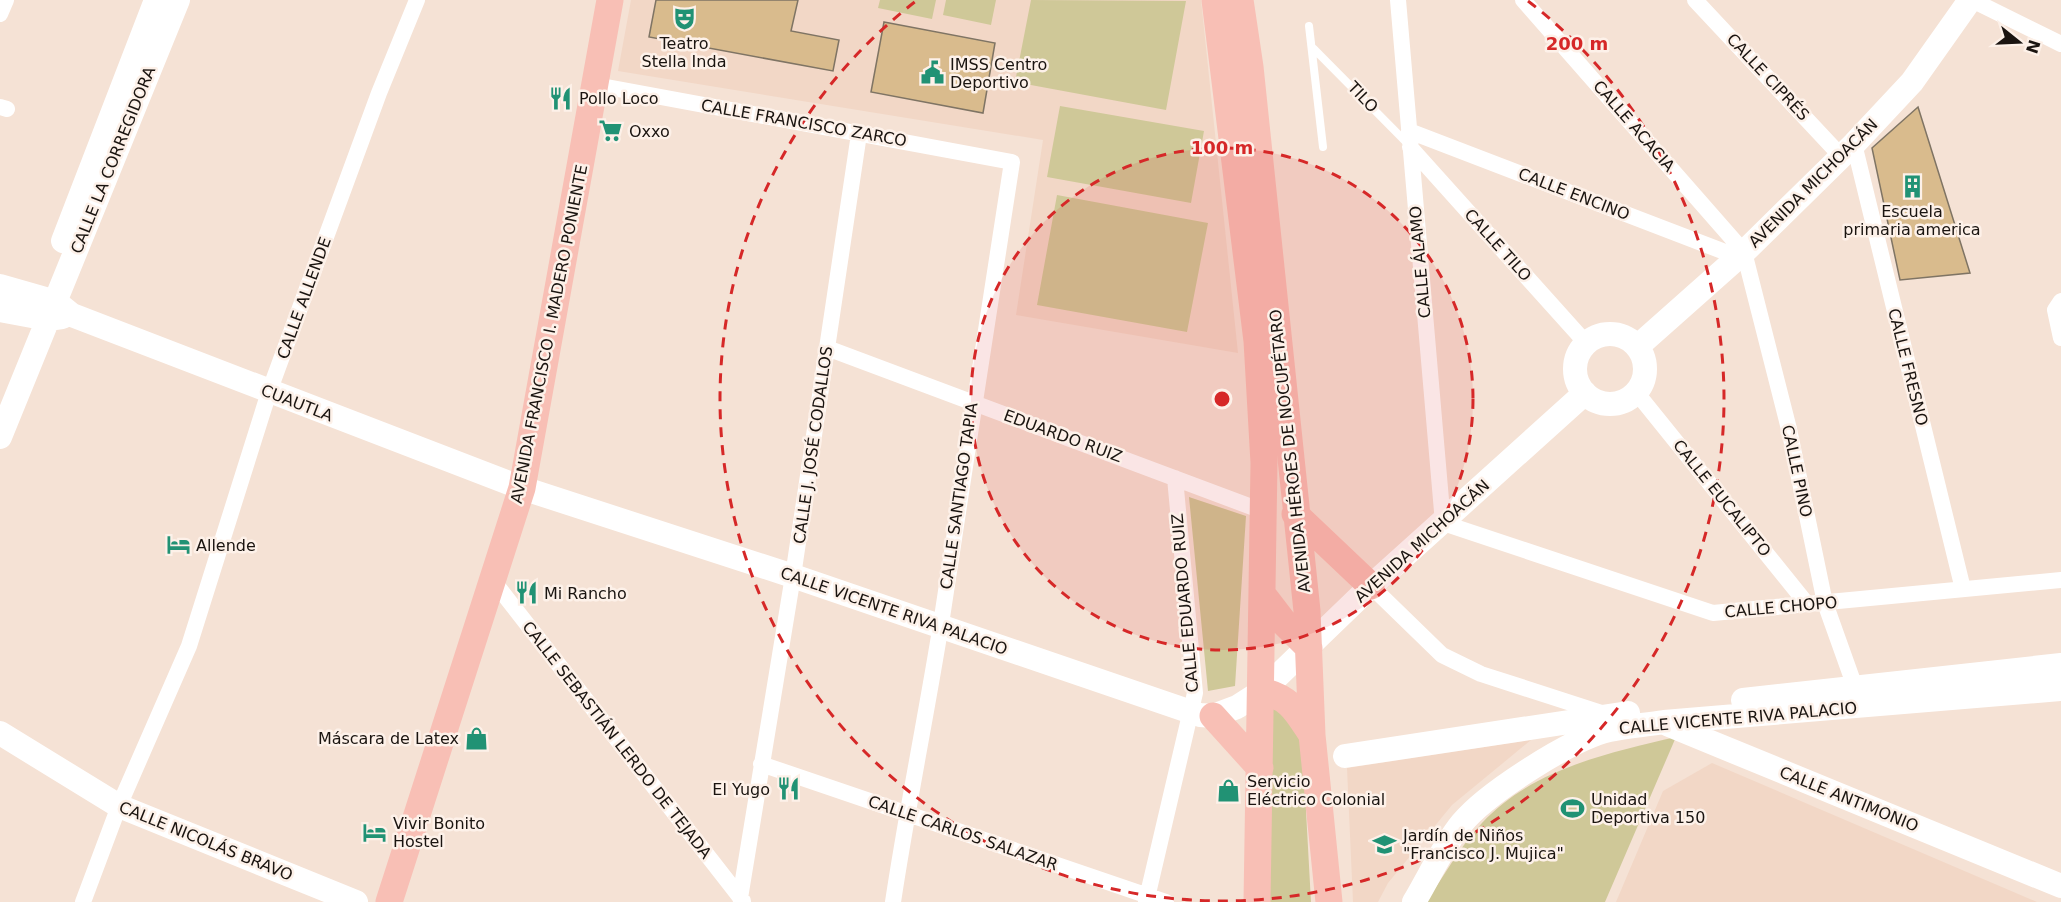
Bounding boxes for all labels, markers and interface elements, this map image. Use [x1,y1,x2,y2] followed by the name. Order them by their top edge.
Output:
[671,5,697,31] theatre icon: Teatro Stella Inda
[1989,12,2049,72] north arrow
[1723,30,1813,124] street label: CALLE CIPRÉS
[1546,33,1608,54] text: 200 m
[642,34,726,71] place label: Teatro Stella Inda
[2022,37,2044,56] text: N
[950,55,1047,92] place label: IMSS Centro Deportivo
[919,60,945,86] public building icon: IMSS Centro Deportivo
[67,64,159,256] street label: CALLE LA CORREGIDORA
[1343,77,1382,116] street label: TILO
[1589,77,1679,175] street label: CALLE ACACIA
[548,85,574,111] restaurant icon: Pollo Loco
[579,89,659,108] place label: Pollo Loco
[700,96,908,150] street label: CALLE FRANCISCO ZARCO
[1745,115,1881,251] street label: AVENIDA MICHOACÁN
[598,118,624,144] supermarket icon: Oxxo
[629,122,670,141] place label: Oxxo
[1191,137,1253,158] text: 100 m
[507,163,591,505] street label: AVENIDA FRANCISCO I. MADERO PONIENTE
[1516,164,1632,224] street label: CALLE ENCINO
[1899,173,1925,199] building icon: Escuela primaria america
[1843,202,1981,239] place label: Escuela primaria america
[1406,205,1434,319] street label: CALLE ÁLAMO
[1461,205,1535,285] street label: CALLE TILO
[273,234,335,362] street label: CALLE ALLENDE
[1884,306,1932,428] street label: CALLE FRESNO
[1266,308,1314,594] street label: AVENIDA HÉROES DE NOCUPÉTARO
[790,345,836,545] street label: CALLE J. JOSÉ CODALLOS
[258,381,336,425] street label: CUAUTLA
[1212,389,1232,409] centre of rings
[936,401,982,591] street label: CALLE SANTIAGO TAPIA
[1001,406,1125,466] street label: EDUARDO RUIZ
[1778,423,1816,519] street label: CALLE PINO
[1669,436,1775,560] street label: CALLE EUCALIPTO
[1351,476,1493,606] street label: AVENIDA MICHOACÁN
[1168,513,1202,693] street label: CALLE EDUARDO RUIZ
[165,532,191,558] hotel icon: Allende
[196,536,256,555] place label: Allende
[778,563,1010,659] street label: CALLE VICENTE RIVA PALACIO
[513,580,539,606] restaurant icon: Mi Rancho
[544,584,627,603] place label: Mi Rancho
[1724,593,1838,621] street label: CALLE CHOPO
[518,618,716,862] street label: CALLE SEBASTIÁN LERDO DE TEJADA
[1618,698,1858,738] street label: CALLE VICENTE RIVA PALACIO
[464,725,490,751] shop icon: Máscara de Latex
[318,729,459,748] place label: Máscara de Latex
[1777,762,1921,836] street label: CALLE ANTIMONIO
[1247,772,1385,809] place label: Servicio Eléctrico Colonial
[775,776,801,802] restaurant icon: El Yugo
[1216,777,1242,803] shop icon: Servicio Eléctrico Colonial
[712,780,770,799] place label: El Yugo
[1591,790,1705,827] place label: Unidad Deportiva 150
[866,792,1060,874] street label: CALLE CARLOS SALAZAR
[1560,795,1586,821] sports icon: Unidad Deportiva 150
[116,797,296,885] street label: CALLE NICOLÁS BRAVO
[393,814,485,851] place label: Vivir Bonito Hostel
[362,819,388,845] hotel icon: Vivir Bonito Hostel
[1402,826,1564,863] place label: Jardín de Niños "Francisco J. Mujica"
[1372,831,1398,857] school or university icon: Jardín de Niños "Francisco J. Mujica"

